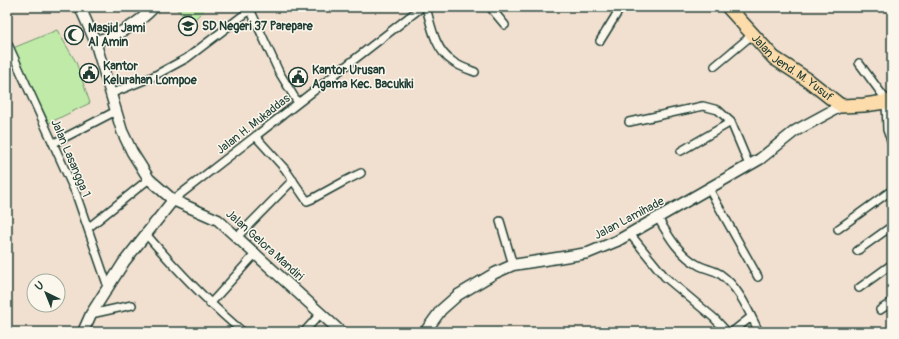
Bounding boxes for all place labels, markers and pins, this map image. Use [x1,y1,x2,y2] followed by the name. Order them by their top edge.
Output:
[177,15,199,37] school or university icon: SD Negeri 37 Parepare
[202,19,314,34] place label: SD Negeri 37 Parepare
[88,21,145,50] place label: Masjid Jami Al Amin
[63,24,85,46] mosque icon: Masjid Jami Al Amin
[103,59,198,88] place label: Kantor Kelurahan Lompoe
[78,62,100,84] public building icon: Kantor Kelurahan Lompoe
[312,63,414,92] place label: Kantor Urusan Agama Kec. Bacukiki
[287,66,309,88] public building icon: Kantor Urusan Agama Kec. Bacukiki

